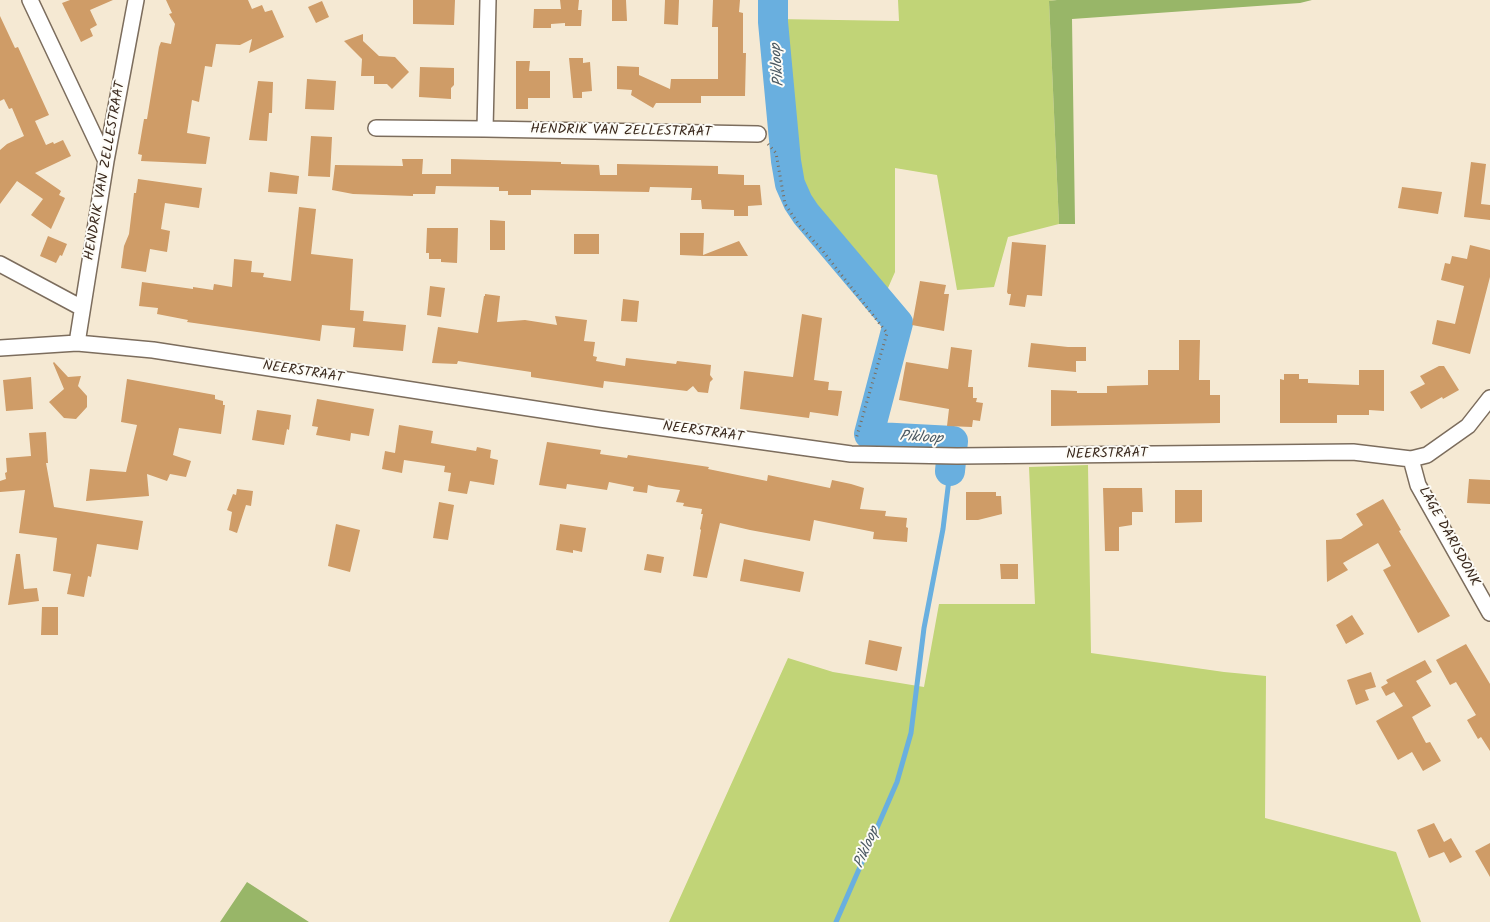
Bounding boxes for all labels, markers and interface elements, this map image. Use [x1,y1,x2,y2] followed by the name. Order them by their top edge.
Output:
[768,43,790,87] water label: Pikloop
[82,80,130,262] street label: HENDRIK VAN ZELLESTRAAT
[530,122,712,142] street label: HENDRIK VAN ZELLESTRAAT
[261,358,345,388] street label: NEERSTRAAT
[661,419,745,447] street label: NEERSTRAAT
[899,429,943,449] water label: Pikloop
[1066,446,1148,464] street label: NEERSTRAAT
[1414,484,1482,590] street label: LAGE DARISDONK
[851,825,885,871] water label: Pikloop

